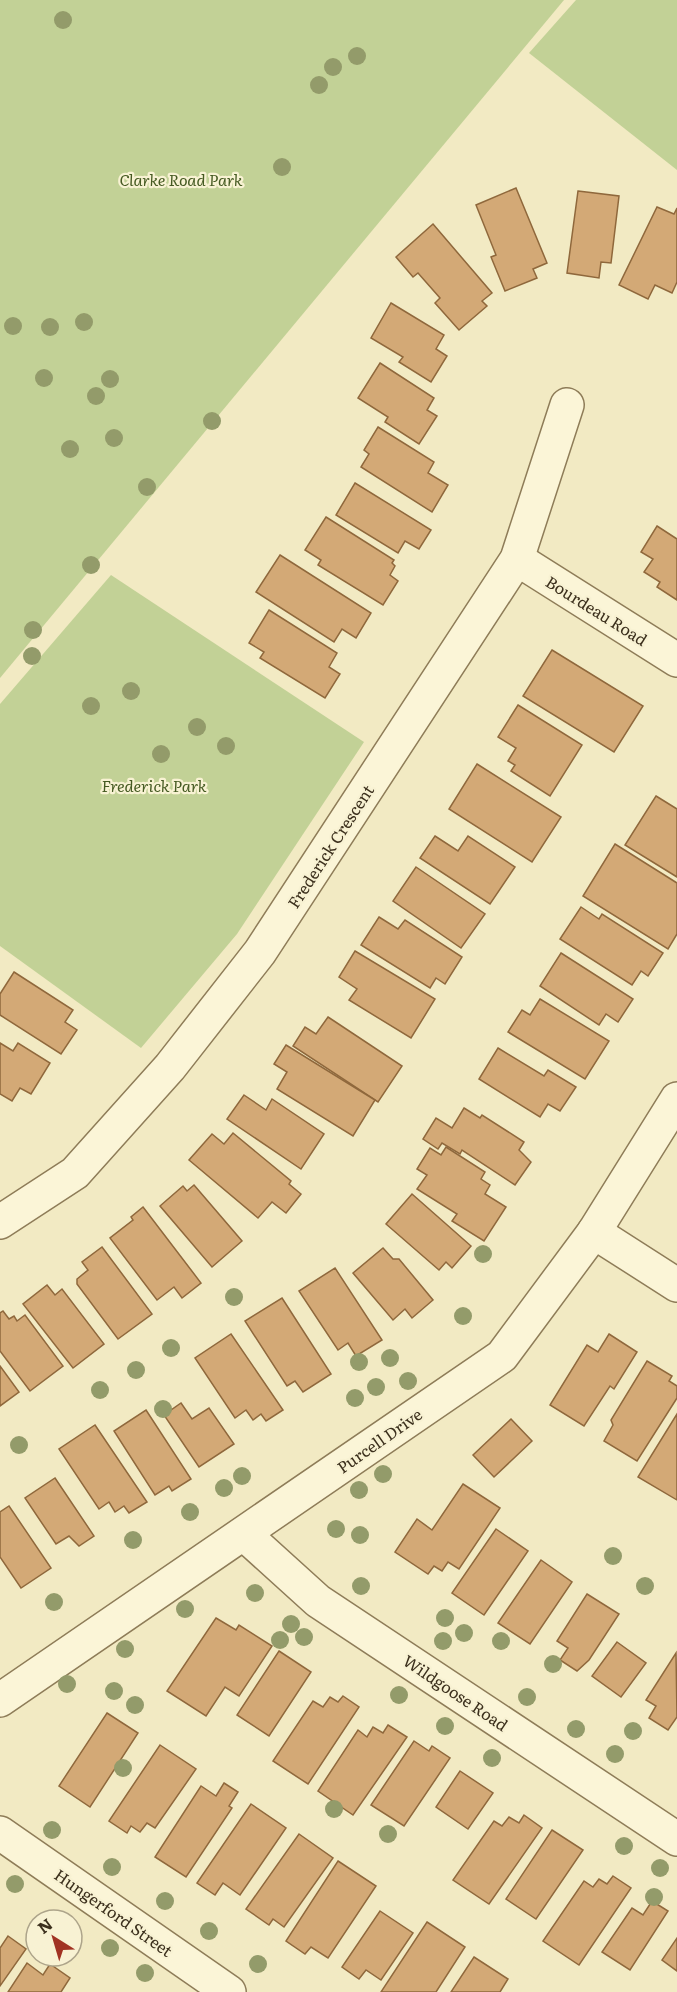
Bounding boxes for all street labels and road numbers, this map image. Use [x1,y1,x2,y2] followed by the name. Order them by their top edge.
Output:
[542,569,653,651] street label: Bourdeau Road
[281,779,379,913] street label: Frederick Crescent
[332,1402,426,1478] street label: Purcell Drive
[399,1648,514,1736] street label: Wildgoose Road
[50,1862,178,1962] street label: Hungerford Street

